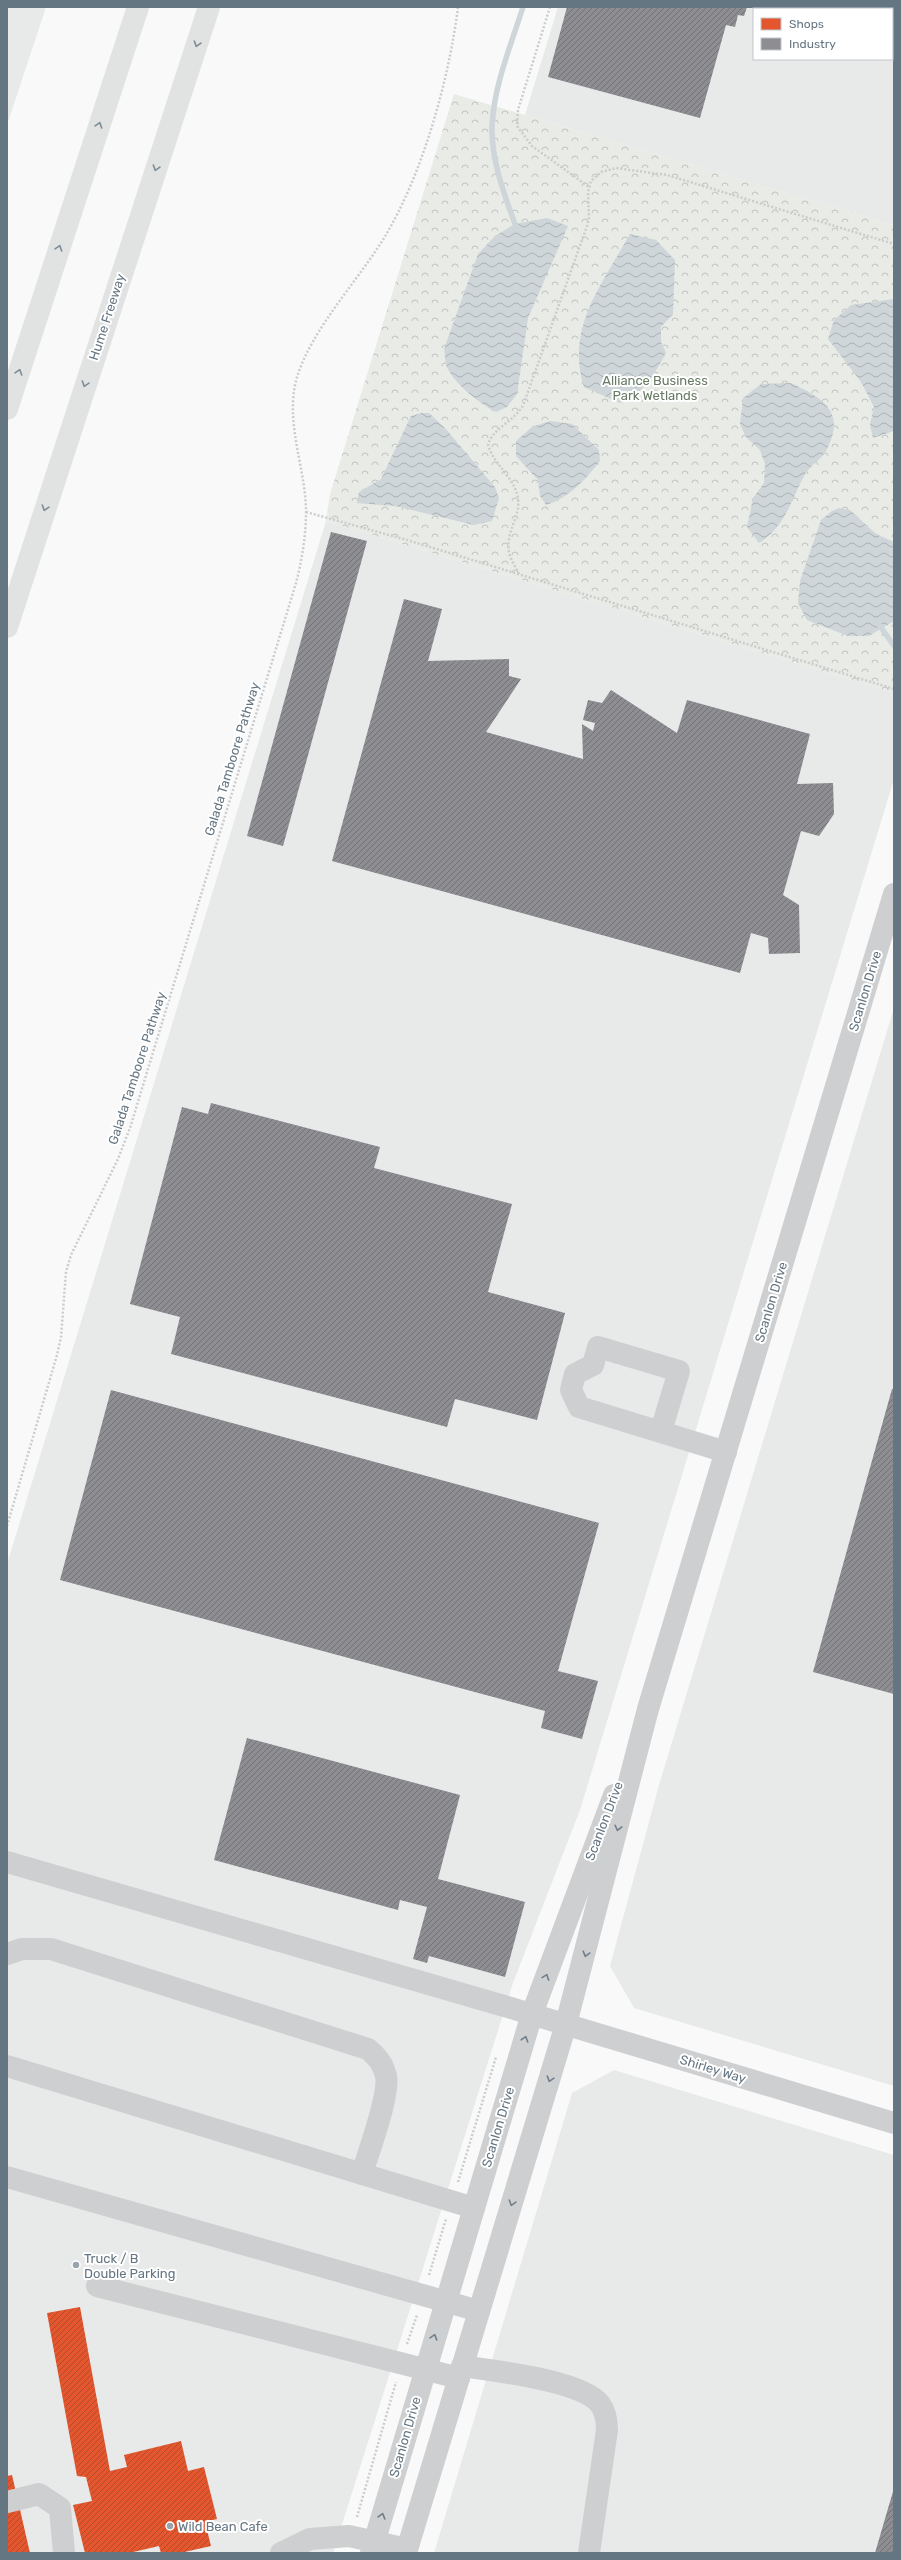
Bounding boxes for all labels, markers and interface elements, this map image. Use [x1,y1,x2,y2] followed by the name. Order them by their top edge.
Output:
[753,8,893,60] legend
[789,17,824,31] text: Shops
[789,37,836,51] text: Industry
[193,40,201,47] one-way arrow
[95,121,103,128] one-way arrow
[152,164,161,171] one-way arrow
[54,245,63,252] one-way arrow
[86,272,128,362] street label: Hume Freeway
[14,369,23,376] one-way arrow
[602,373,708,403] park label: Alliance Business Park Wetlands
[81,381,90,388] one-way arrow
[41,504,50,511] one-way arrow
[201,680,263,838] street label: Galada Tamboore Pathway
[846,949,884,1033] street label: Scanlon Drive
[105,990,169,1146] street label: Galada Tamboore Pathway
[752,1260,790,1344] street label: Scanlon Drive
[582,1779,626,1863] street label: Scanlon Drive
[614,1824,623,1831] one-way arrow
[582,1950,591,1957] one-way arrow
[541,1974,549,1981] one-way arrow
[520,2035,529,2042] one-way arrow
[678,2052,748,2086] street label: Shirley Way
[546,2075,555,2082] one-way arrow
[479,2085,517,2169] street label: Scanlon Drive
[508,2200,517,2207] one-way arrow
[84,2251,175,2282] place label: Truck / B Double Parking
[71,2260,81,2270] marker: Truck / B Double Parking
[429,2334,438,2341] one-way arrow
[386,2395,424,2479] street label: Scanlon Drive
[377,2512,386,2519] one-way arrow
[178,2519,268,2534] place label: Wild Bean Cafe
[165,2521,175,2531] marker: Wild Bean Cafe

